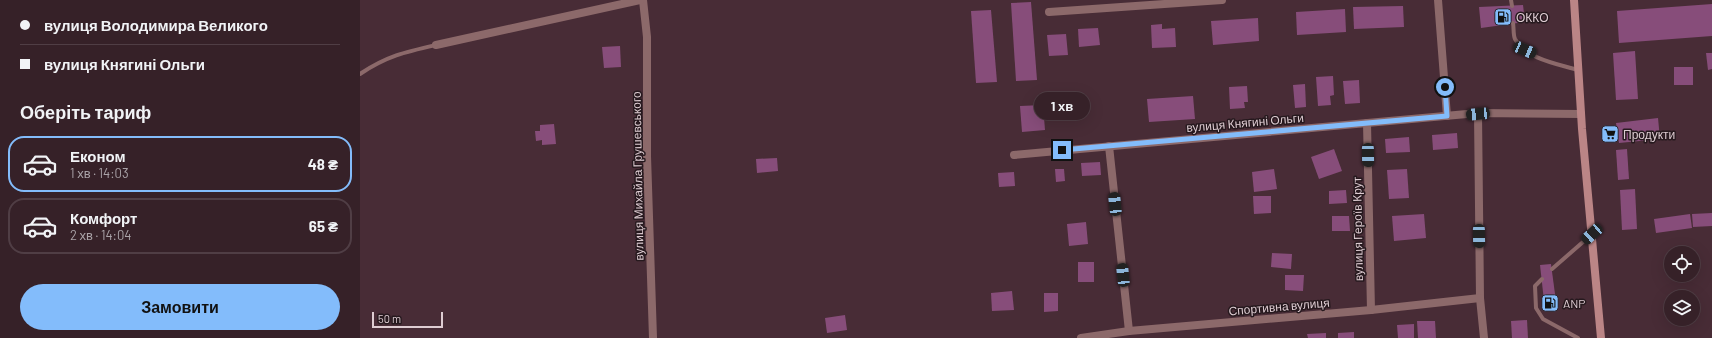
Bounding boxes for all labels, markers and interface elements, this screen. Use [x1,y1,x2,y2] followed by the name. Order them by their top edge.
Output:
[1493,7,1513,27] fuel station icon: ОККО
[1516,10,1549,24] place label: ОККО
[44,16,268,34] text: вулиця Володимира Великого
[1512,40,1538,60] car
[44,55,205,73] text: вулиця Княгині Ольги
[1436,78,1454,96] route start
[629,91,646,261] street label: вулиця Михайла Грушевського
[1034,92,1090,120] callout: 1 хв
[1051,98,1073,114] text: 1 хв
[20,101,151,123] text: Оберіть тариф
[1466,107,1490,121] car
[1186,110,1304,135] street label: вулиця Княгині Ольги
[1600,124,1620,144] supermarket icon: Продукти
[1623,127,1675,142] place label: Продукти
[1053,141,1071,159] route end
[1362,143,1374,167] car
[22,146,58,182] icon: car
[70,147,126,165] text: Економ
[308,155,338,173] text: 48 ₴
[70,165,129,181] text: 1 хв · 14:03
[1349,176,1366,281] street label: вулиця Героїв Крут
[1108,191,1122,217] car
[22,208,58,244] icon: car
[70,209,137,227] text: Комфорт
[309,217,338,235] text: 65 ₴
[1579,222,1605,246] car
[1473,224,1485,248] car
[70,227,132,243] text: 2 хв · 14:04
[1664,246,1700,326] map controls
[1664,246,1700,282] button: locate
[1116,262,1130,288] car
[20,284,340,330] button: Замовити
[1664,290,1700,326] button: layers
[1540,293,1560,313] fuel station icon: ANP
[1228,295,1330,318] street label: Спортивна вулиця
[1563,296,1585,310] place label: ANP
[372,310,443,329] scale bar
[378,312,401,325] text: 50 m

